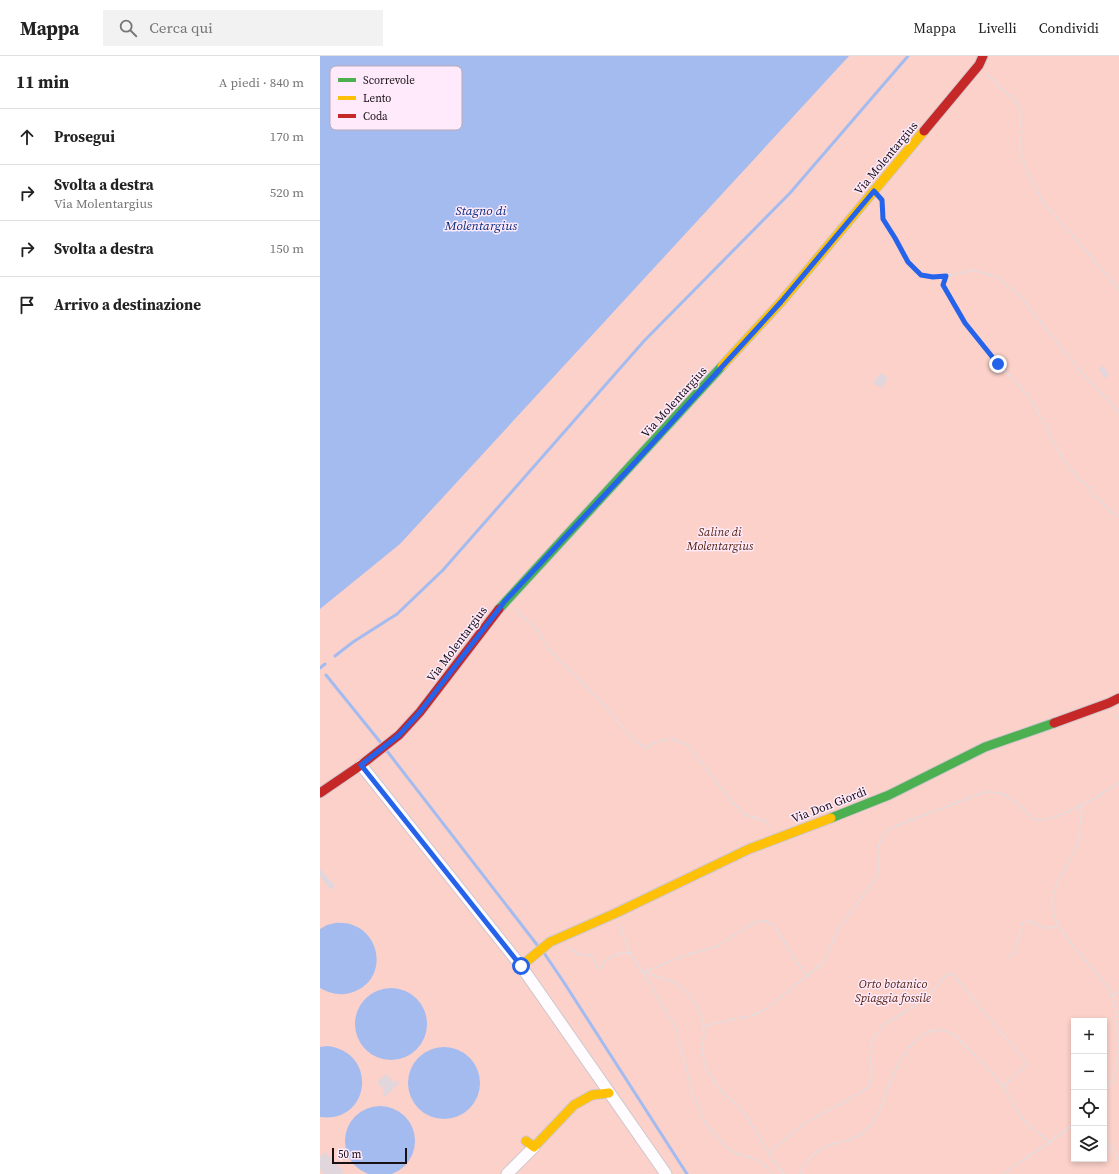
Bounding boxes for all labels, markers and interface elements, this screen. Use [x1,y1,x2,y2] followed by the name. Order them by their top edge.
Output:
[103,10,383,46] search box
[20,15,79,41] text: Mappa
[117,17,139,39] icon: search
[149,17,213,38] text: Cerca qui
[914,18,956,38] text: Mappa
[978,18,1017,38] text: Livelli
[1039,18,1099,38] text: Condividi
[330,66,462,130] legend
[16,70,69,94] text: 11 min
[363,73,415,88] text: Scorrevole
[219,74,304,91] text: A piedi · 840 m
[363,91,391,106] text: Lento
[363,109,388,124] text: Coda
[851,118,921,198] street label: Via Molentargius
[16,126,38,148] icon: ahead
[54,126,115,147] text: Prosegui
[270,128,304,145] text: 170 m
[54,174,154,195] text: Svolta a destra
[16,182,38,204] icon: right
[270,184,304,201] text: 520 m
[54,195,153,212] text: Via Molentargius
[444,202,517,234] water label: Stagno di Molentargius
[16,238,38,260] icon: right
[54,238,154,259] text: Svolta a destra
[270,240,304,257] text: 150 m
[16,294,38,316] icon: arrive
[54,294,201,315] text: Arrivo a destinazione
[989,355,1007,373] route end
[638,363,710,441] street label: Via Molentargius
[686,524,754,554] park label: Saline di Molentargius
[423,603,491,685] street label: Via Molentargius
[789,783,869,827] street label: Via Don Giordi
[512,957,530,975] route start
[855,976,931,1006] park label: Orto botanico Spiaggia fossile
[1071,1018,1107,1162] map controls
[1071,1018,1107,1054] button: +
[1071,1054,1107,1090] button: −
[1071,1090,1107,1126] button: locate
[1071,1126,1107,1162] button: layers
[332,1146,407,1165] scale bar
[338,1147,361,1162] text: 50 m

